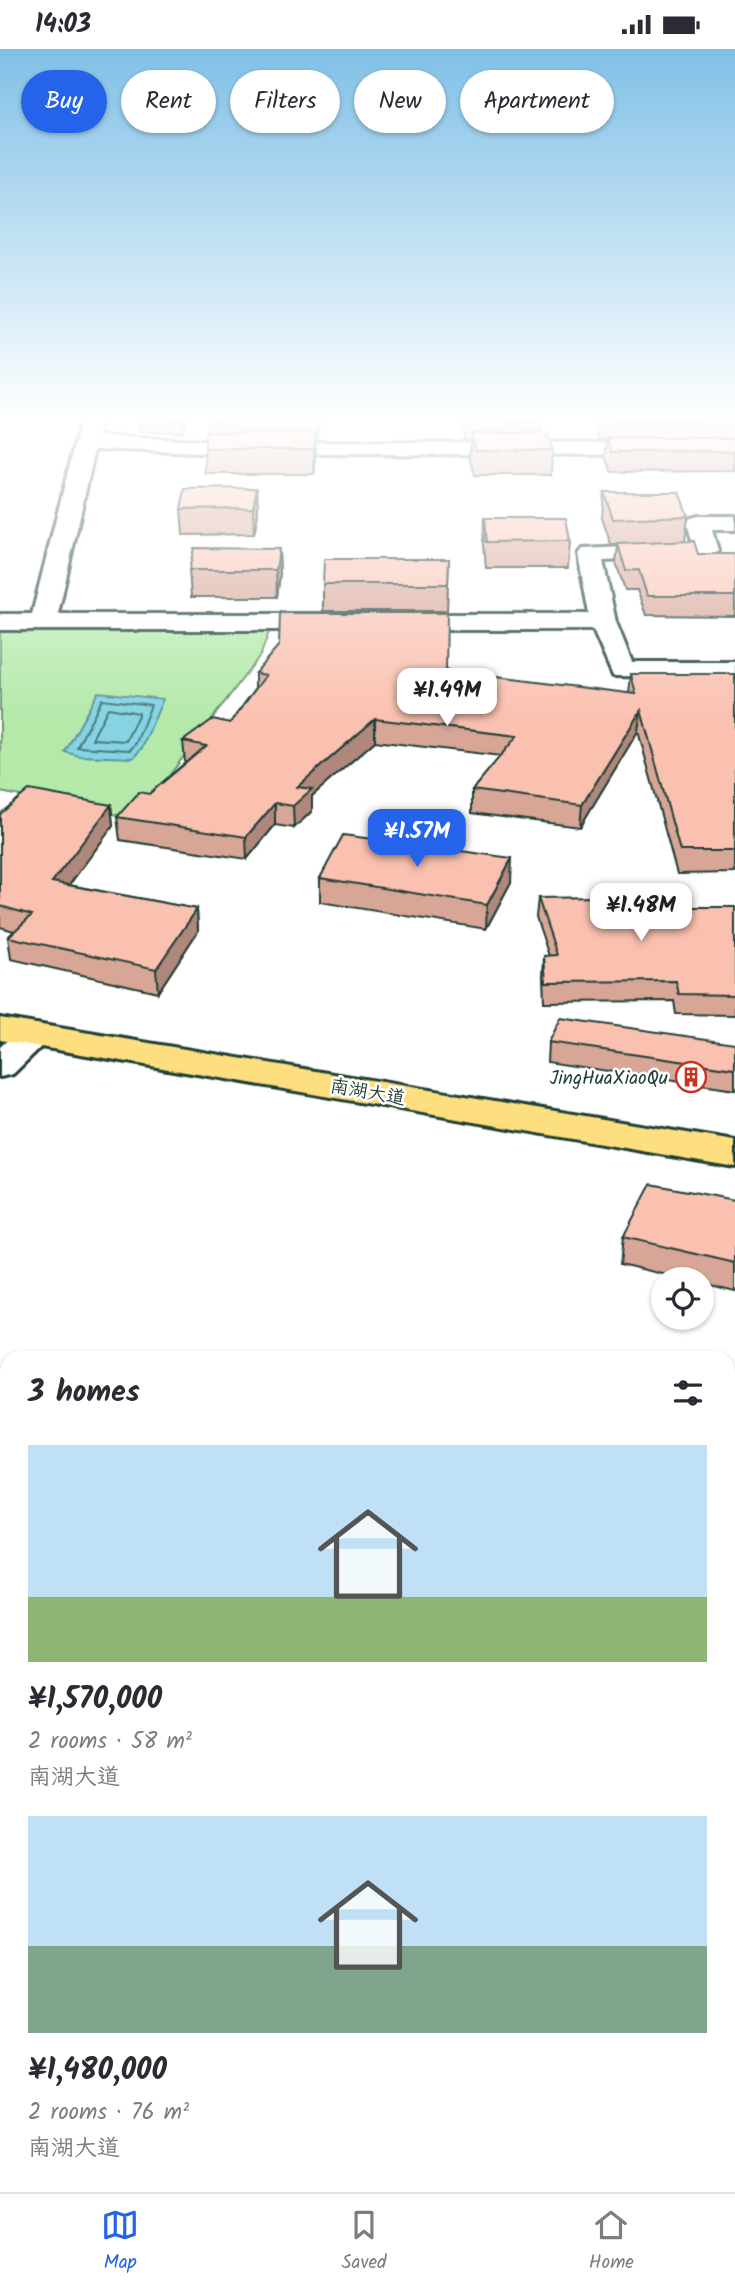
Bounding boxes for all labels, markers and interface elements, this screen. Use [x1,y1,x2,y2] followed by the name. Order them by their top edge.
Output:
[35,4,91,46] text: 14:03
[21,70,107,133] chip: Buy
[121,70,216,133] chip: Rent
[230,70,340,133] chip: Filters
[354,70,446,133] chip: New
[460,70,614,133] chip: Apartment
[390,669,504,728] pin: ¥1.49M
[413,673,481,709] text: ¥1.49M
[360,809,474,869] pin: ¥1.57M
[384,814,450,850] text: ¥1.57M
[584,883,698,943] pin: ¥1.48M
[606,888,676,924] text: ¥1.48M
[674,1060,708,1094] building icon: JingHuaXiaoQu
[549,1064,668,1094] place label: JingHuaXiaoQu
[328,1072,408,1114] street label: 南湖大道
[651,1267,714,1330] map controls
[651,1267,714,1330] button: locate
[28,1369,140,1417] text: 3 homes
[669,1374,707,1412] icon: filters
[305,1491,431,1617] icon: home
[28,1676,162,1724] text: ¥1,570,000
[28,1724,192,1760] text: 2 rooms · 58 m²
[28,1760,120,1796] text: 南湖大道
[305,1862,431,1988] icon: home
[28,2047,167,2095] text: ¥1,480,000
[28,2095,189,2131] text: 2 rooms · 76 m²
[28,2131,120,2167] text: 南湖大道
[101,2206,139,2278] tab: Map
[341,2206,387,2278] tab: Saved
[589,2206,634,2278] tab: Home

